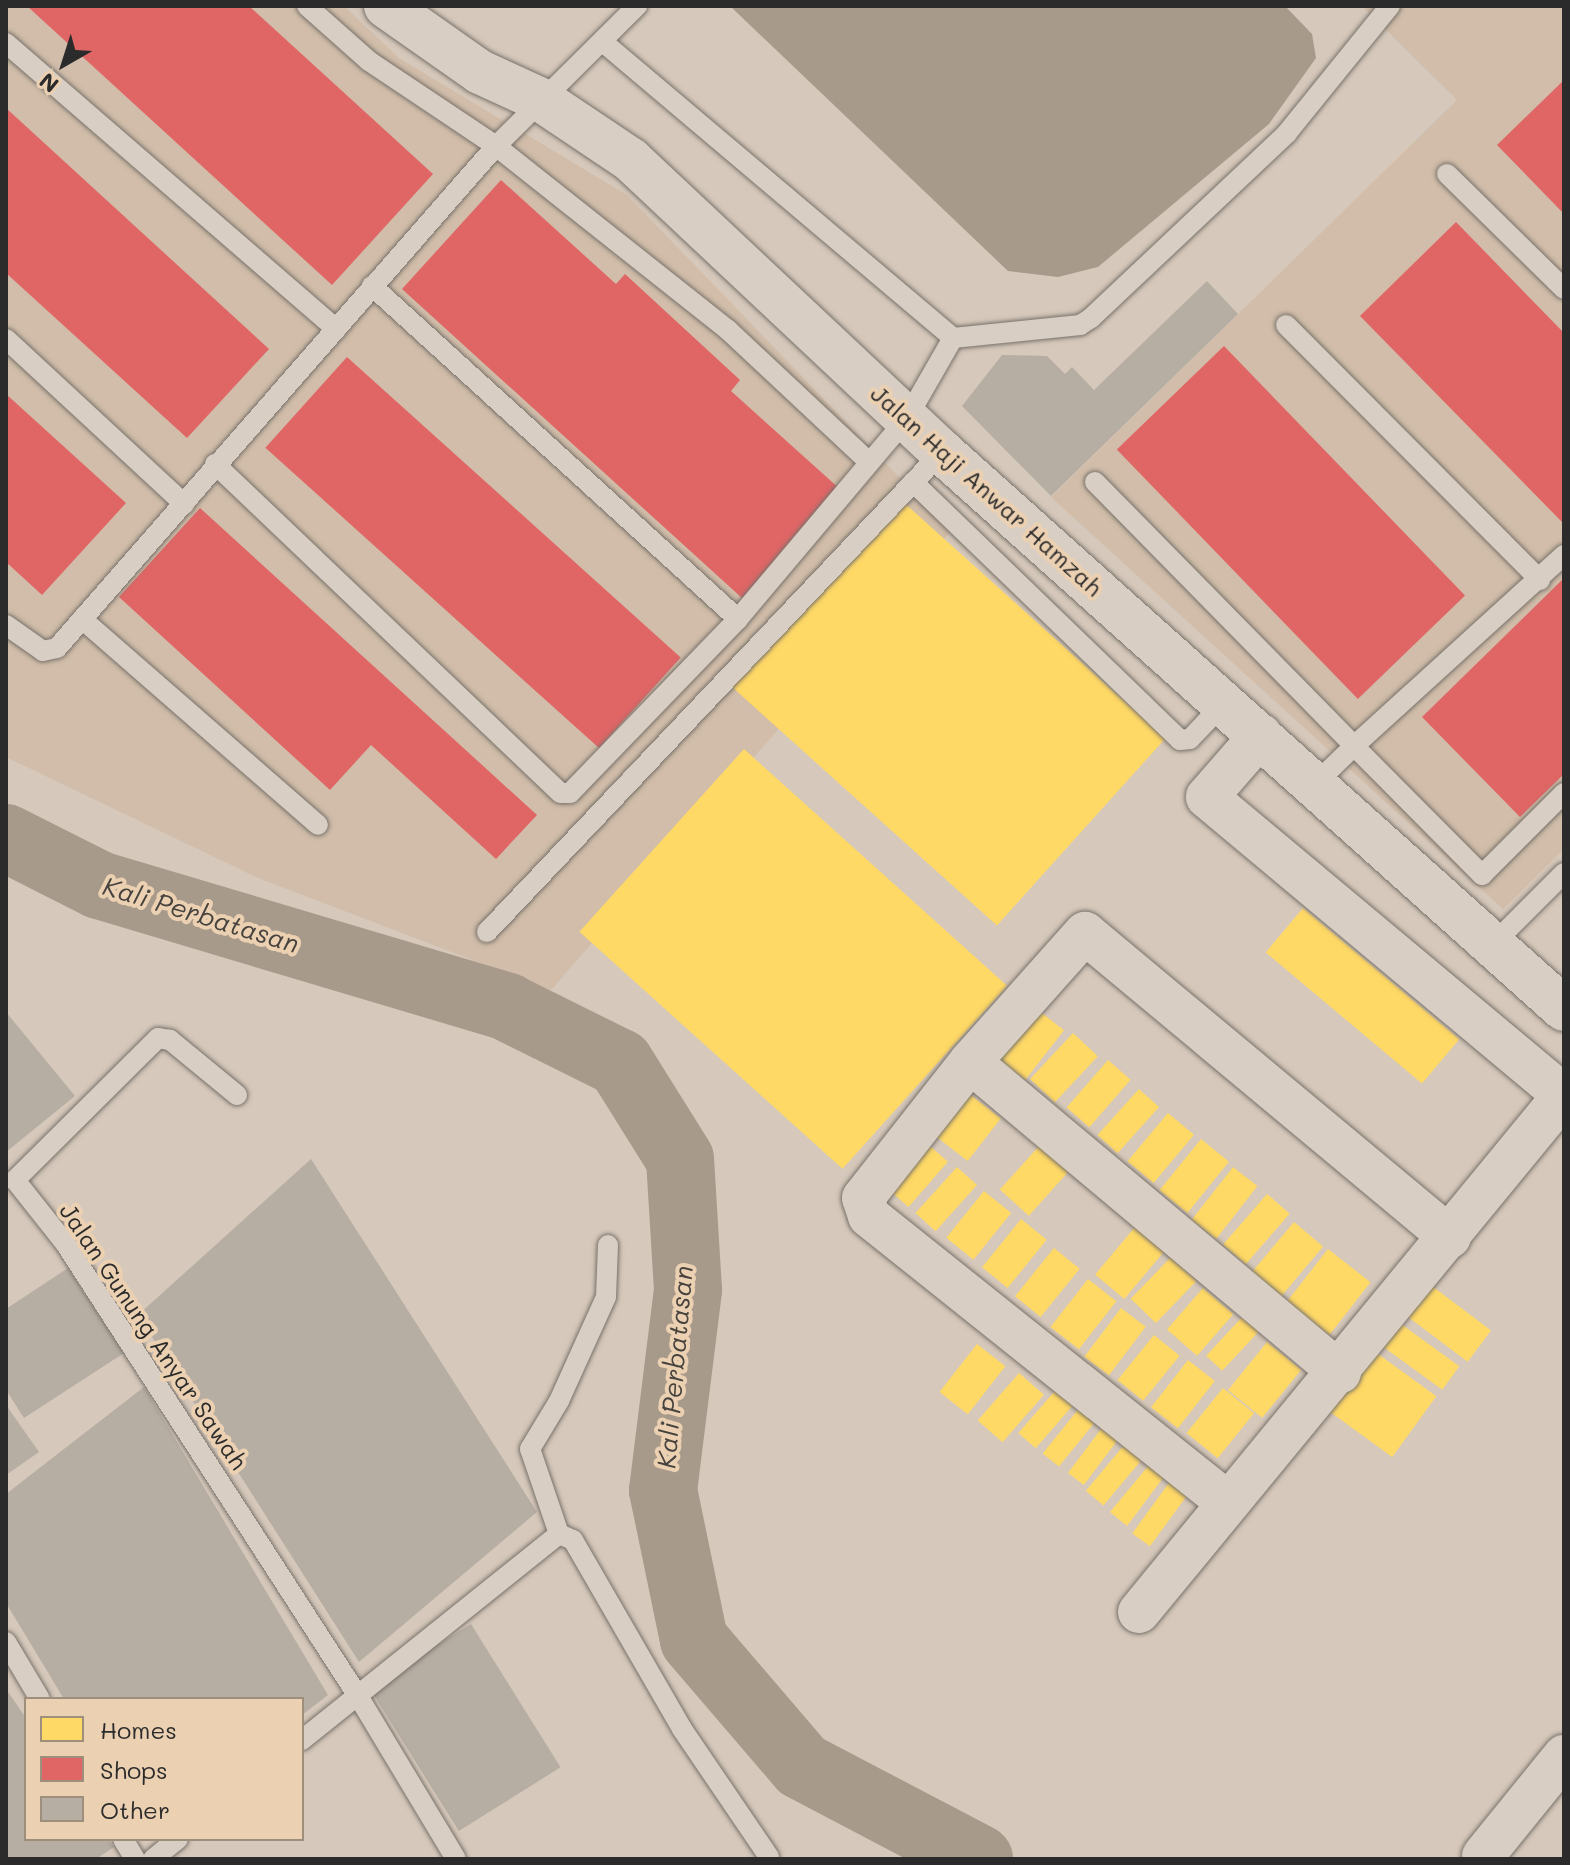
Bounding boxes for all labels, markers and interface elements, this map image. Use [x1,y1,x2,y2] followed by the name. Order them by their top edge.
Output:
[24,24,104,104] north arrow
[33,67,64,100] text: N
[865,378,1109,602] street label: Jalan Haji Anwar Hamzah
[99,870,303,960] water label: Kali Perbatasan
[54,1197,254,1475] street label: Jalan Gunung Anyar Sawah
[651,1264,699,1470] water label: Kali Perbatasan
[24,1697,304,1841] legend
[100,1714,177,1745] text: Homes
[100,1754,168,1785] text: Shops
[100,1794,170,1825] text: Other

